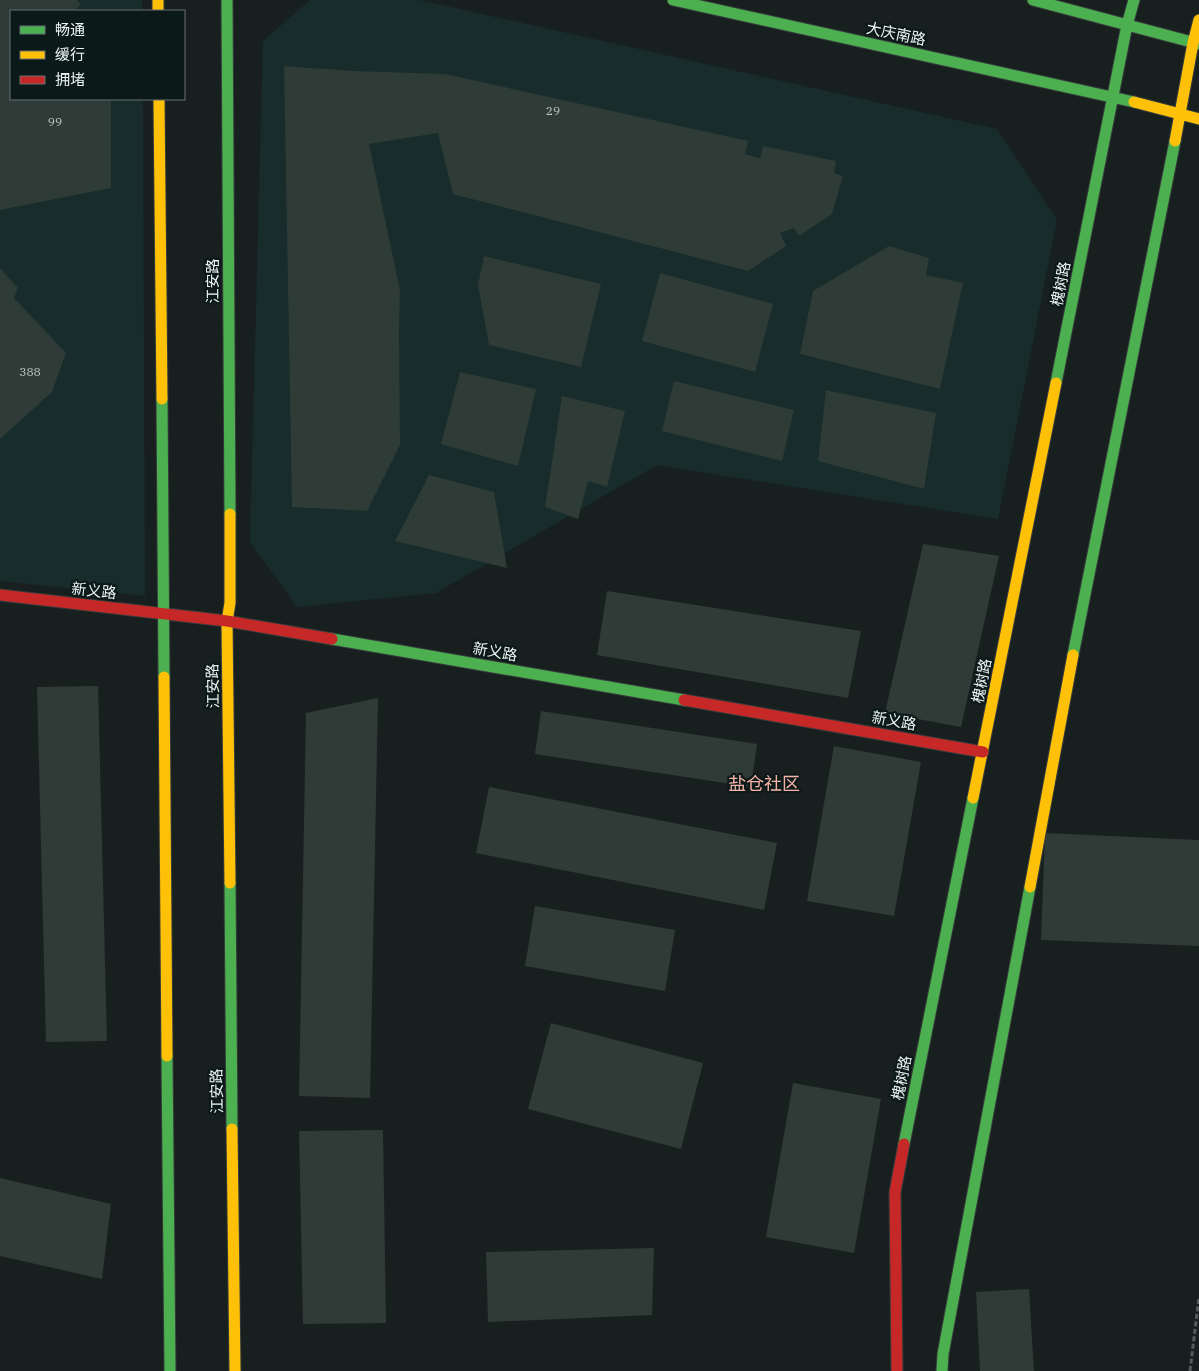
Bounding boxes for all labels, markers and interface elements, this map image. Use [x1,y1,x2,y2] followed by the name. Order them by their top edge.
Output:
[10,10,185,100] legend
[865,18,927,49] street label: 大庆南路
[55,20,85,39] text: 畅通
[55,45,85,64] text: 缓行
[55,70,85,89] text: 拥堵
[546,103,560,118] house number: 29
[48,114,62,129] house number: 99
[203,258,222,304] street label: 江安路
[1047,260,1074,308] street label: 槐树路
[19,364,41,379] house number: 388
[71,579,117,602] street label: 新义路
[471,638,519,665] street label: 新义路
[968,657,995,705] street label: 槐树路
[203,663,222,709] street label: 江安路
[870,707,918,734] street label: 新义路
[728,772,800,795] district label: 盐仓社区
[888,1054,915,1102] street label: 槐树路
[207,1068,226,1114] street label: 江安路

